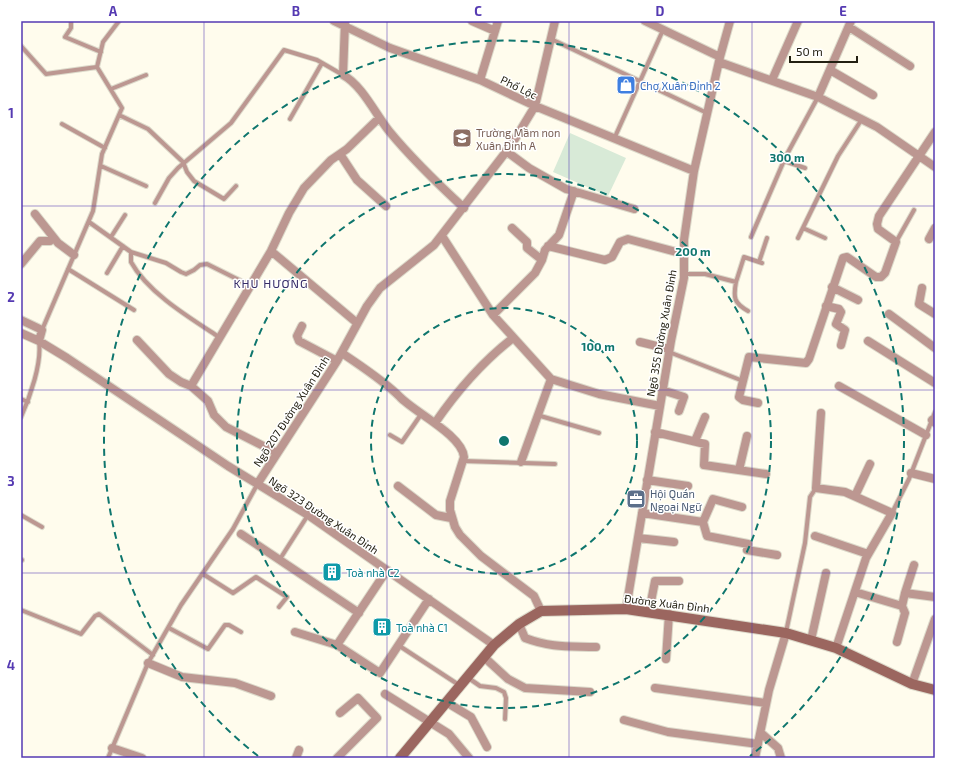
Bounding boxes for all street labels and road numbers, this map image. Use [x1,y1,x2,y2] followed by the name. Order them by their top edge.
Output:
[498,73,539,102] street label: Phố Lộc
[643,268,679,398] street label: Ngõ 355 Đường Xuân Đỉnh
[250,353,332,469] street label: Ngõ 207 Đường Xuân Đỉnh
[267,473,381,557] street label: Ngõ 323 Đường Xuân Đỉnh
[624,591,710,615] street label: Đường Xuân Đỉnh

